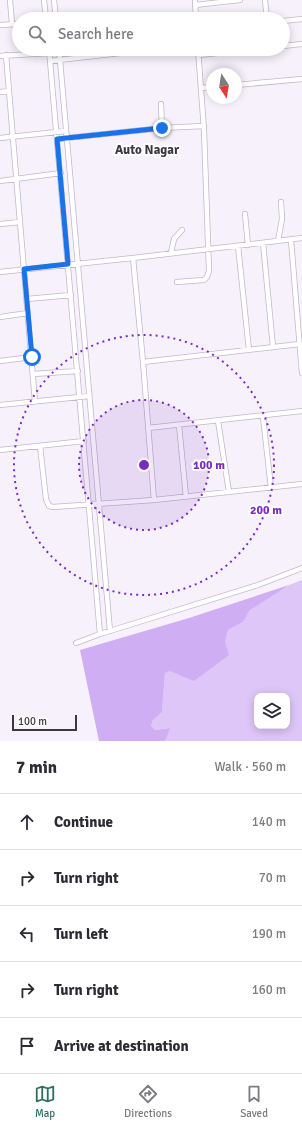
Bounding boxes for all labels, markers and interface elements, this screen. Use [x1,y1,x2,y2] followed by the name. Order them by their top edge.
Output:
[12,12,290,56] search box
[26,23,48,45] icon: search
[58,25,134,43] text: Search here
[206,68,242,104] north arrow
[153,119,171,137] route end
[115,142,180,158] district label: Auto Nagar
[23,348,41,366] route start
[137,458,151,472] centre of rings
[193,458,225,473] text: 100 m
[250,503,282,518] text: 200 m
[254,693,290,729] map controls
[254,693,290,729] button: layers
[12,713,77,732] scale bar
[18,715,47,728] text: 100 m
[16,757,57,778] text: 7 min
[215,759,286,775] text: Walk · 560 m
[16,811,38,833] icon: ahead
[54,813,113,831] text: Continue
[252,814,286,830] text: 140 m
[16,867,38,889] icon: right
[54,869,119,887] text: Turn right
[259,870,286,886] text: 70 m
[16,923,38,945] icon: left
[54,925,108,943] text: Turn left
[252,926,286,942] text: 190 m
[16,979,38,1001] icon: right
[54,981,119,999] text: Turn right
[252,982,286,998] text: 160 m
[16,1035,38,1057] icon: arrive
[54,1037,189,1055] text: Arrive at destination
[34,1083,56,1120] tab: Map
[124,1083,172,1120] tab: Directions
[240,1083,268,1120] tab: Saved

